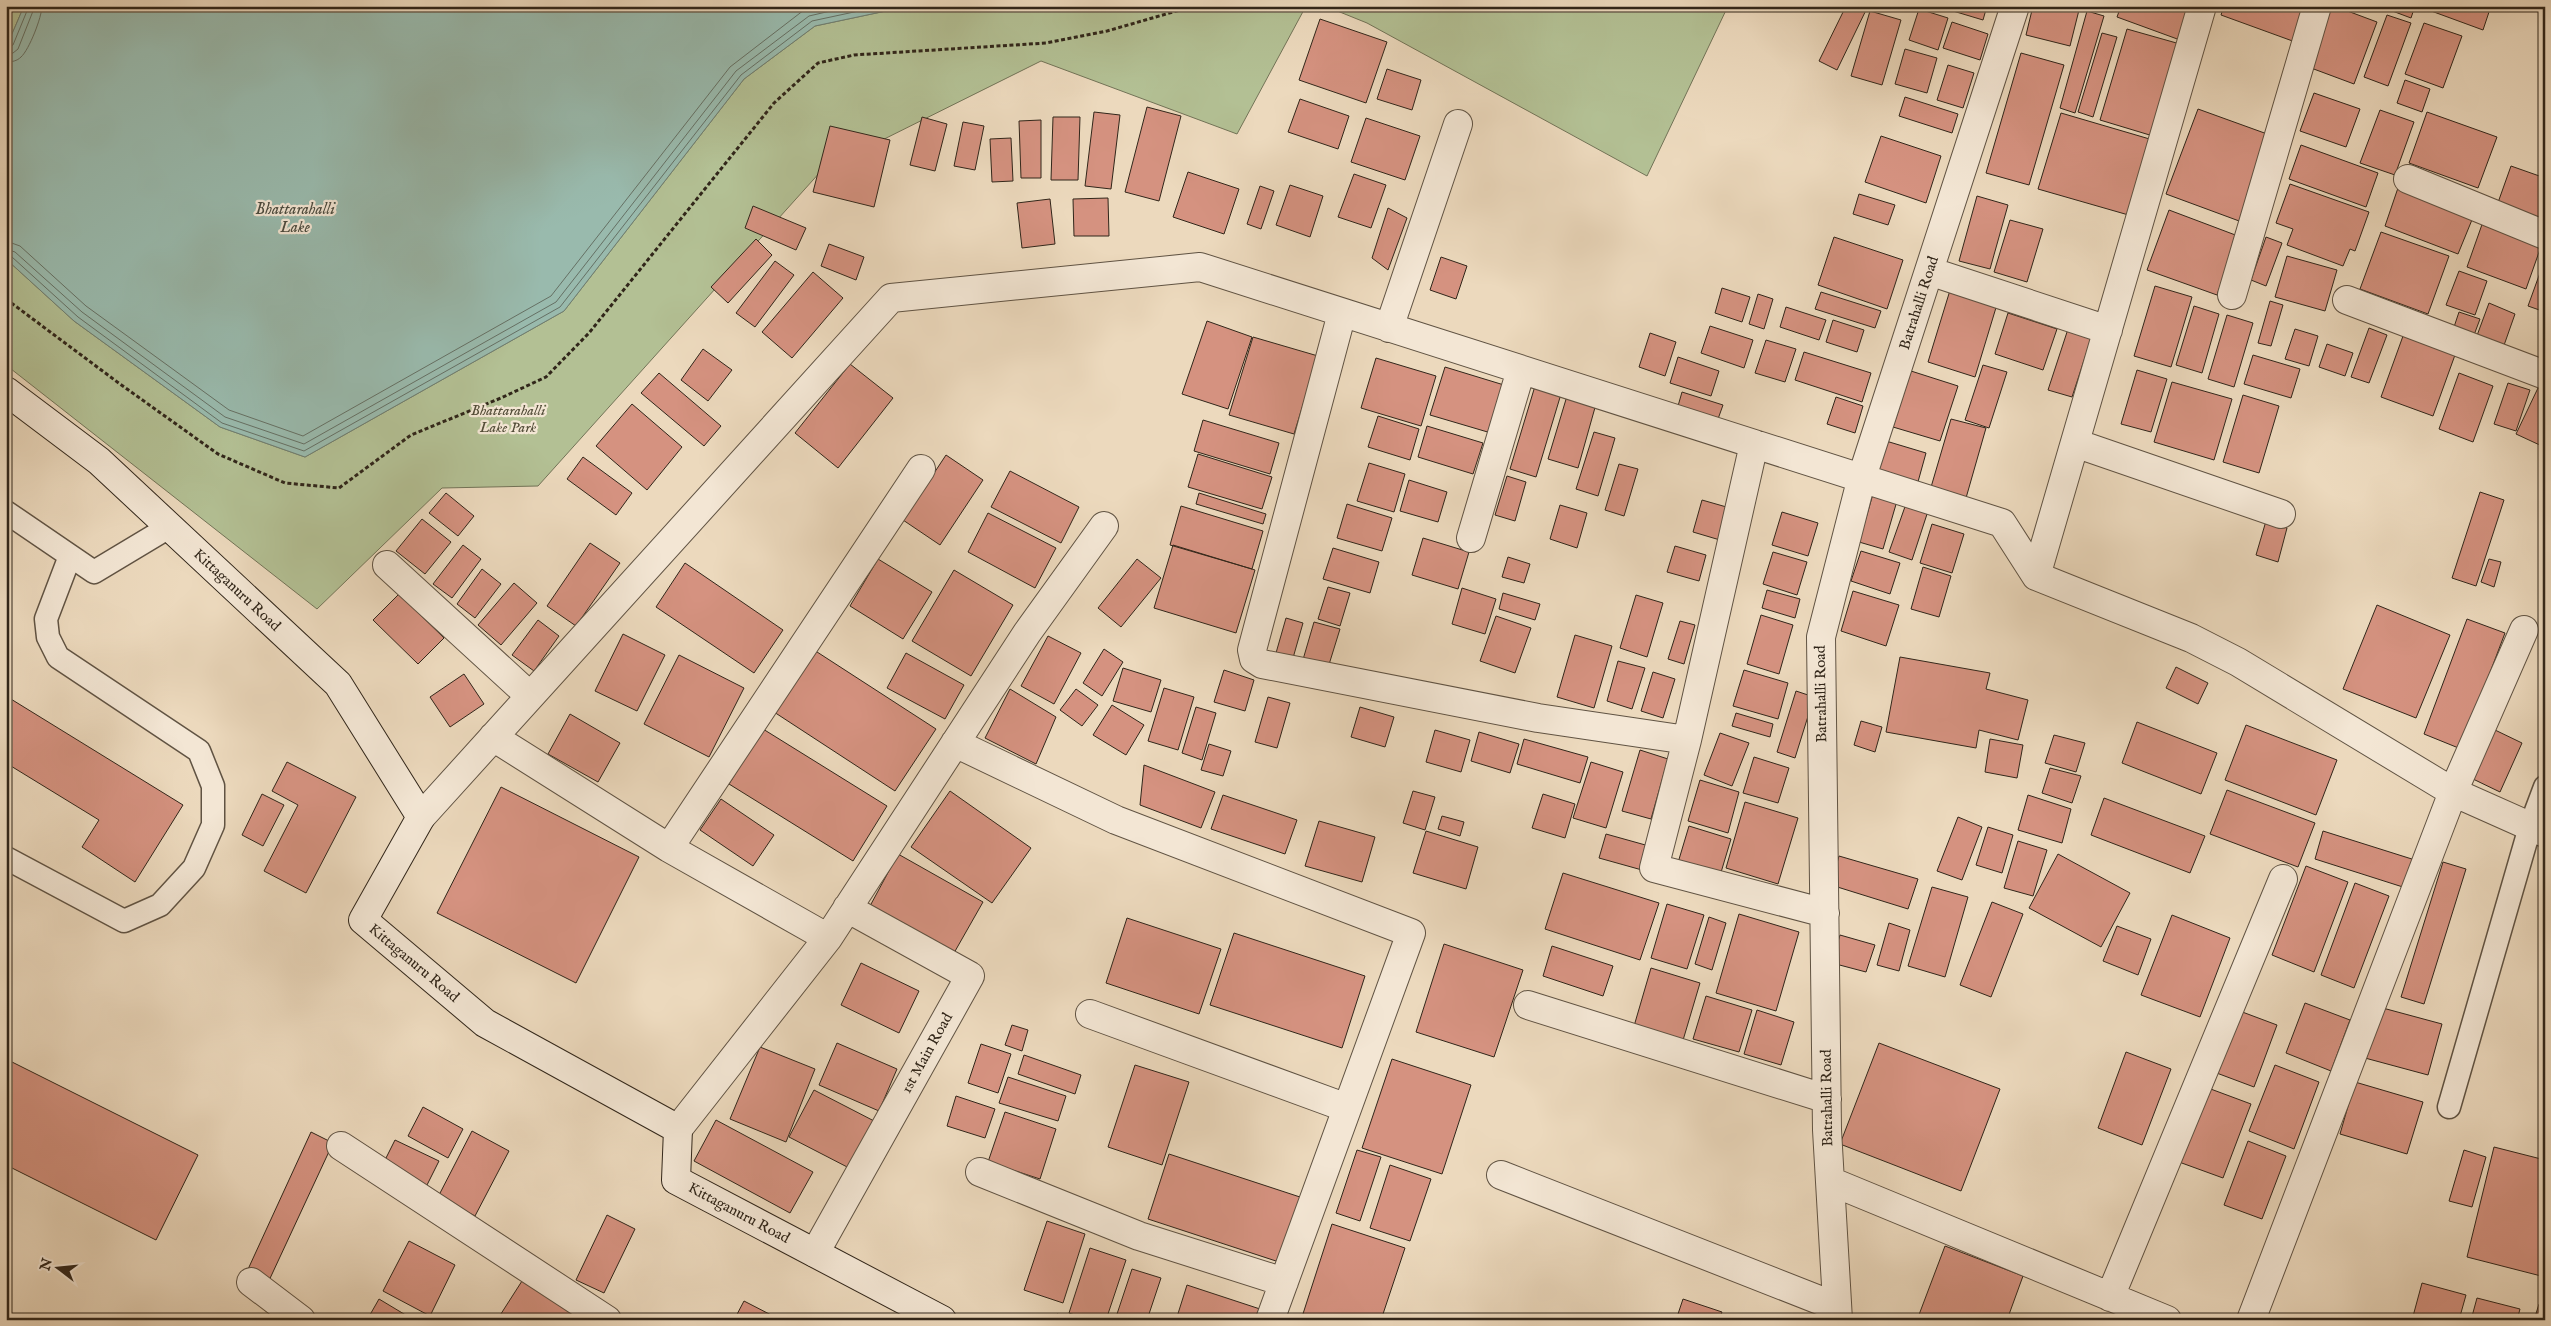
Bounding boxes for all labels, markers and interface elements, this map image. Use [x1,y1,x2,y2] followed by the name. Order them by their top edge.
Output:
[255,200,336,238] water label: Bhattarahalli Lake
[1895,253,1943,352] street label: Batrahalli Road
[471,401,547,437] park label: Bhattarahalli Lake Park
[189,545,285,636] street label: Kittaganuru Road
[1811,644,1831,743] street label: Batrahalli Road
[365,920,464,1007] street label: Kittaganuru Road
[897,1009,957,1097] street label: 1st Main Road
[1817,1048,1837,1147] street label: Batrahalli Road
[685,1178,794,1248] street label: Kittaganuru Road
[32,1244,82,1294] north arrow
[36,1256,57,1274] text: N

